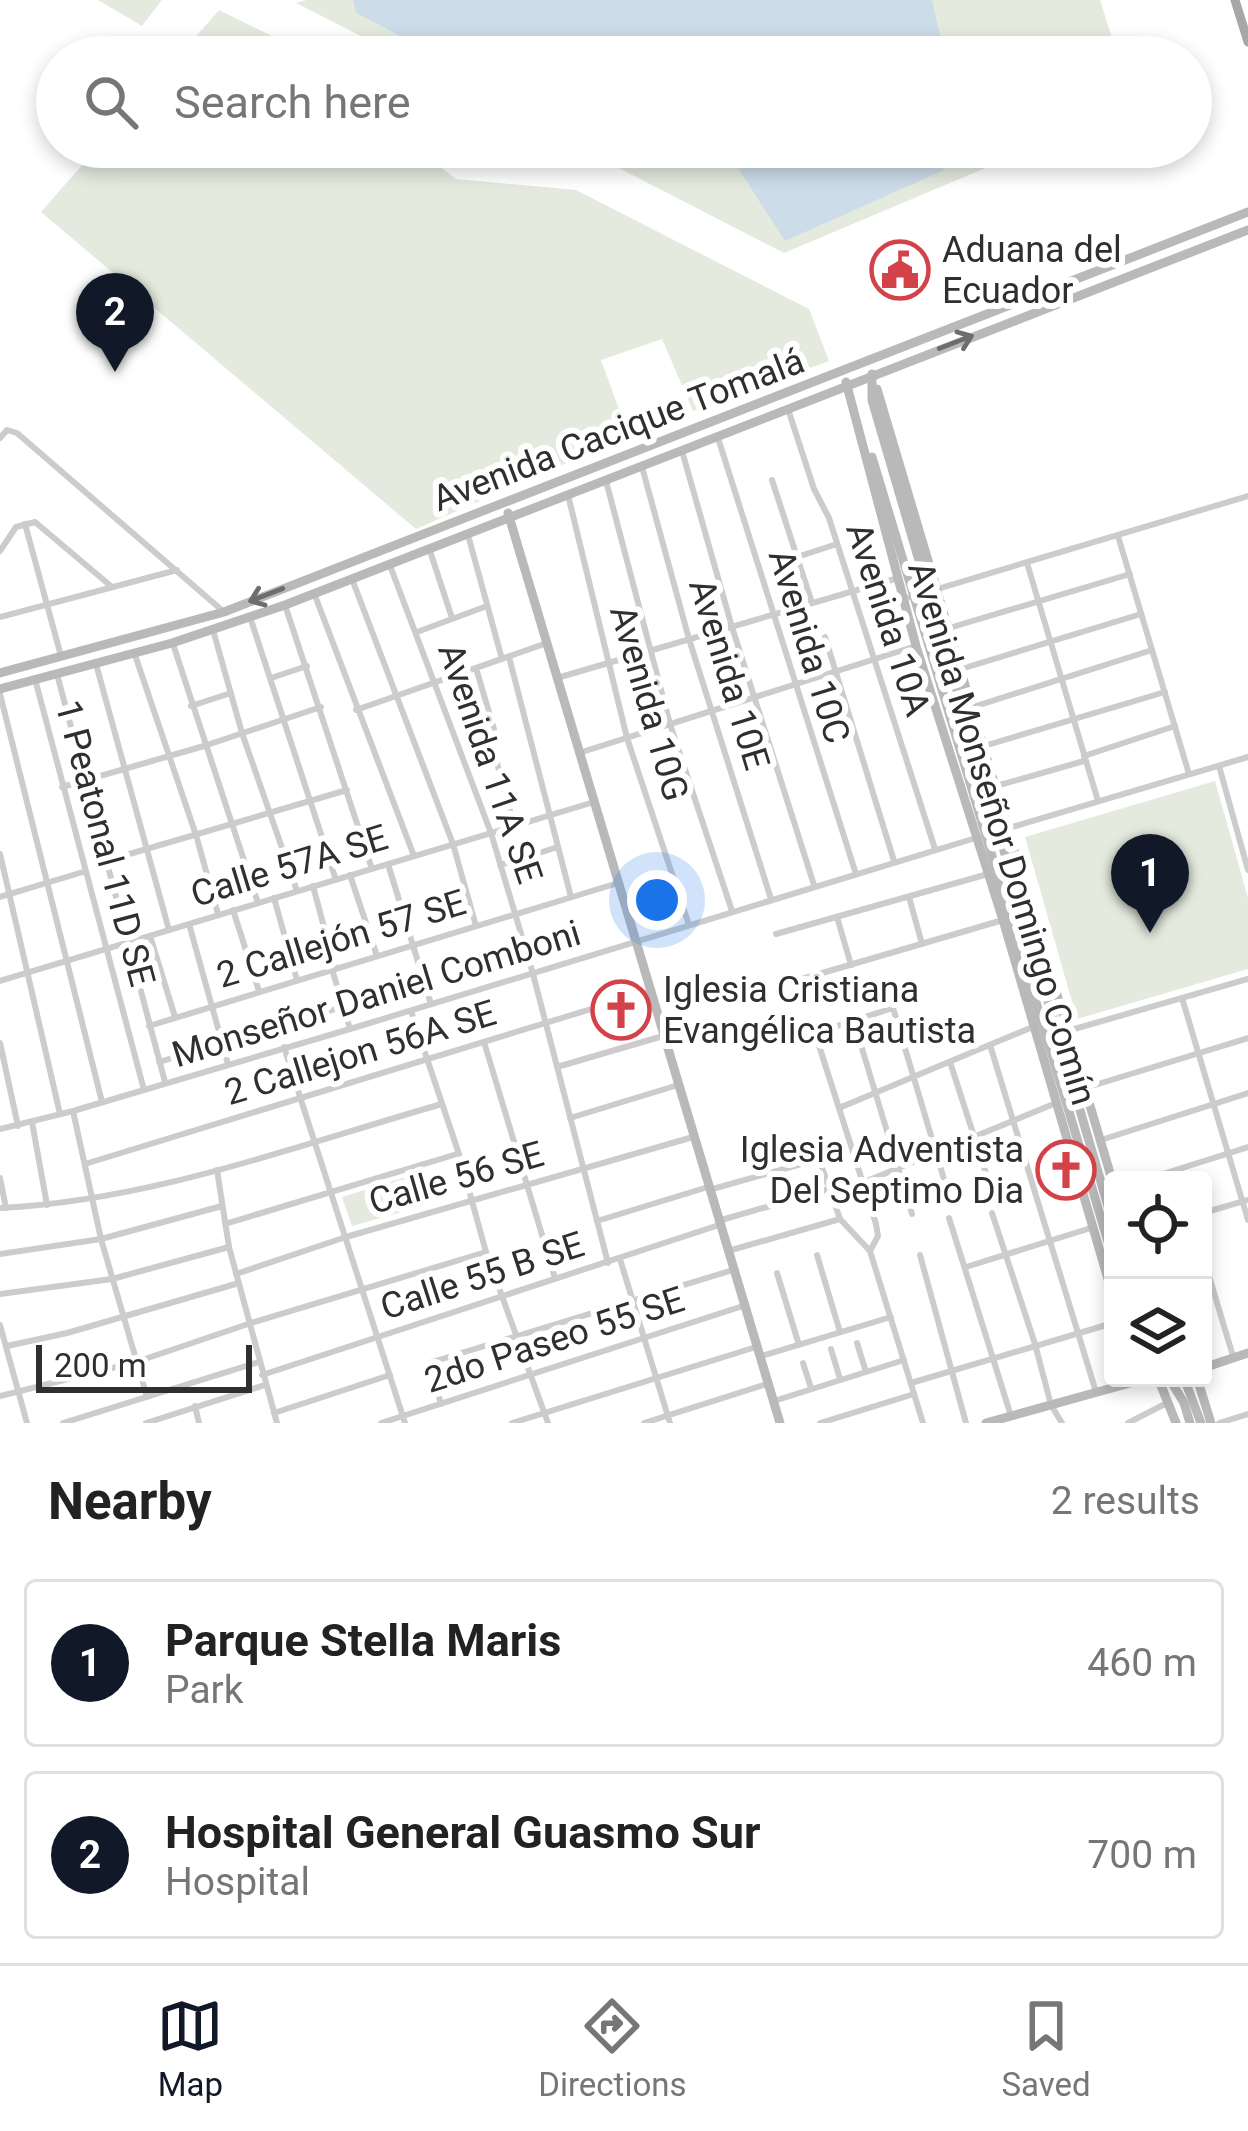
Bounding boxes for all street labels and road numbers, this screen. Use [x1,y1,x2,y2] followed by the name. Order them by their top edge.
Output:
[427,340,810,520] street label: Avenida Cacique Tomalá
[837,518,939,722] street label: Avenida 10A
[760,544,858,748] street label: Avenida 10C
[899,557,1105,1110] street label: Avenida Monseñor Domingo Comín
[680,574,778,775] street label: Avenida 10E
[601,601,697,806] street label: Avenida 10G
[429,638,551,889] street label: Avenida 11A SE
[47,696,163,991] street label: 1 Peatonal 11D SE
[186,816,393,916] street label: Calle 57A SE
[212,881,471,997] street label: 2 Callejón 57 SE
[167,912,585,1076] street label: Monseñor Daniel Comboni
[220,992,501,1114] street label: 2 Callejon 56A SE
[364,1133,548,1223] street label: Calle 56 SE
[375,1223,589,1329] street label: Calle 55 B SE
[419,1278,689,1402] street label: 2do Paseo 55 SE

